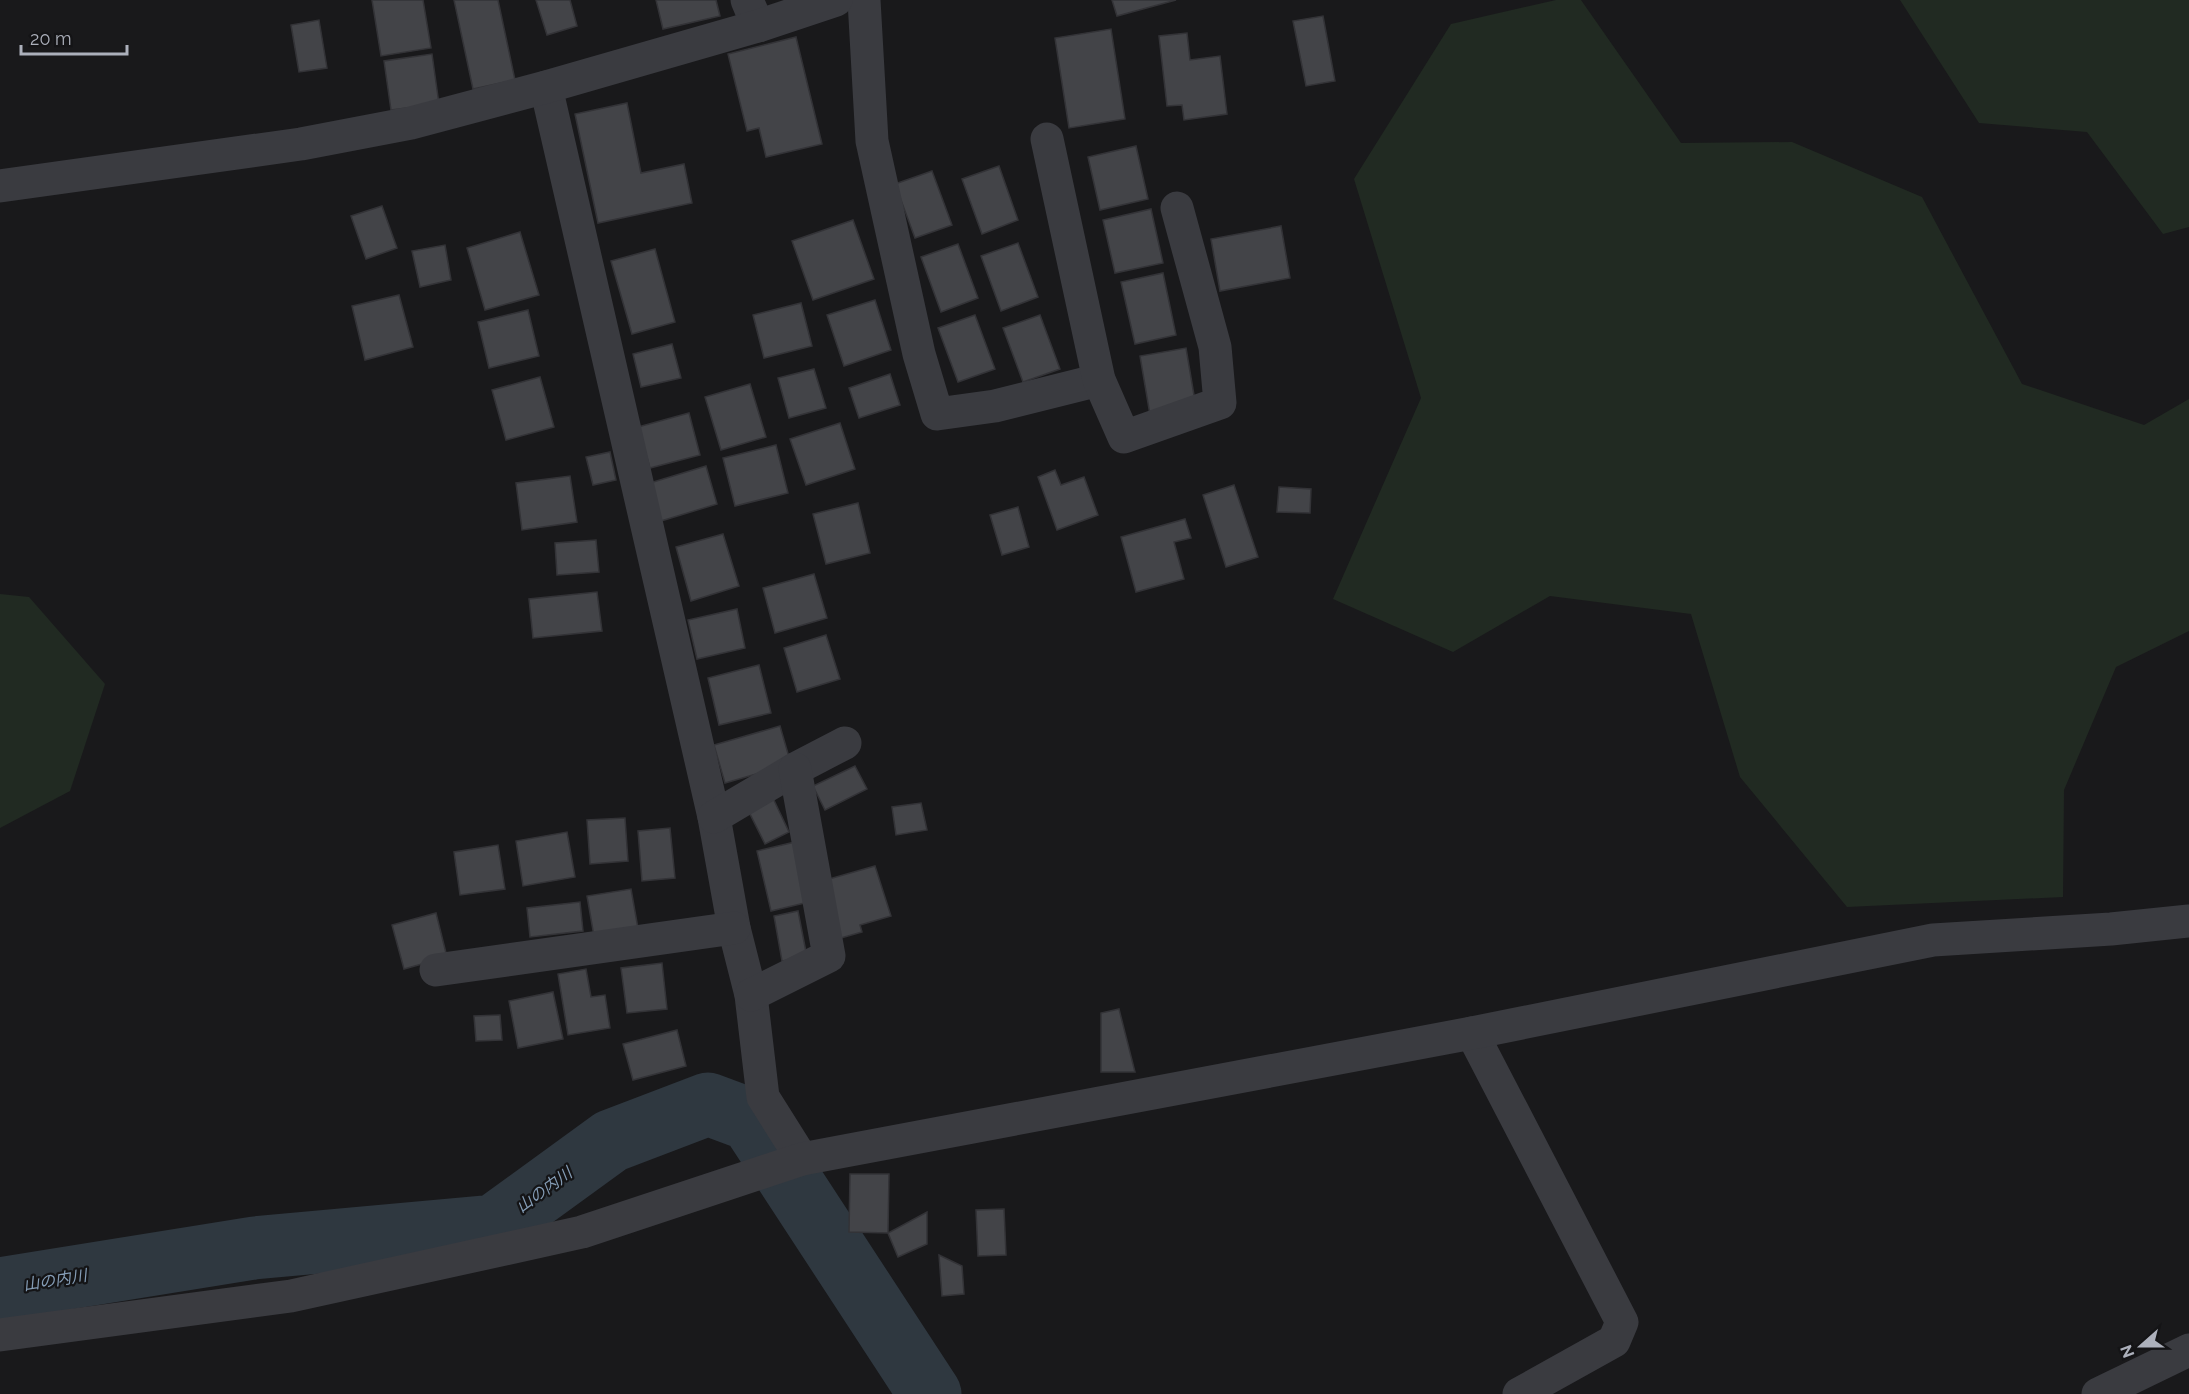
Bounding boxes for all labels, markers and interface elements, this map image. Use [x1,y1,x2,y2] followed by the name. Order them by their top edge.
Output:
[21,18,128,56] scale bar
[30,28,72,49] text: 20 m
[513,1162,577,1216] water label: 山の内川
[22,1265,90,1294] water label: 山の内川
[2111,1316,2171,1376] north arrow
[2116,1342,2139,1360] text: N

